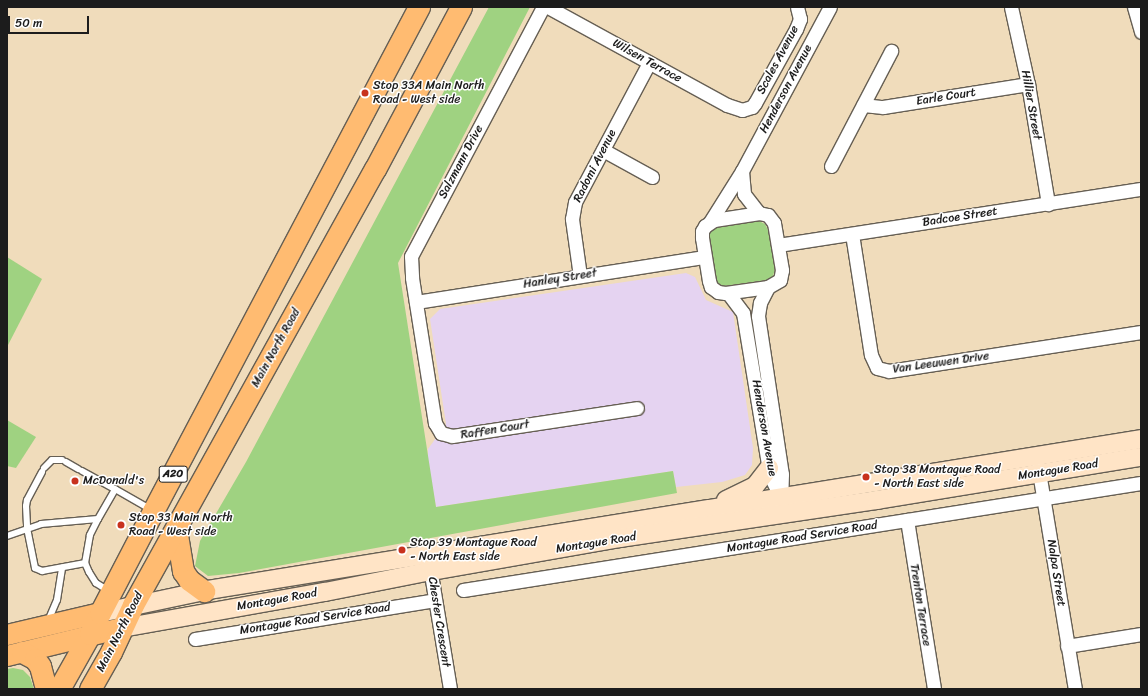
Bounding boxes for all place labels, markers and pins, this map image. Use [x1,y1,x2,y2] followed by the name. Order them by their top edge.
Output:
[373,79,485,107] place label: Stop 33A Main North Road - West side
[360,88,370,98] marker: Stop 33A Main North Road - West side
[874,463,1000,491] place label: Stop 38 Montague Road - North East side
[861,472,871,482] marker: Stop 38 Montague Road - North East side
[83,474,144,488] place label: McDonald's
[70,476,80,486] marker: McDonald's
[129,511,233,539] place label: Stop 33 Main North Road - West side
[116,520,126,530] marker: Stop 33 Main North Road - West side
[410,536,537,564] place label: Stop 39 Montague Road - North East side
[397,545,407,555] marker: Stop 39 Montague Road - North East side

